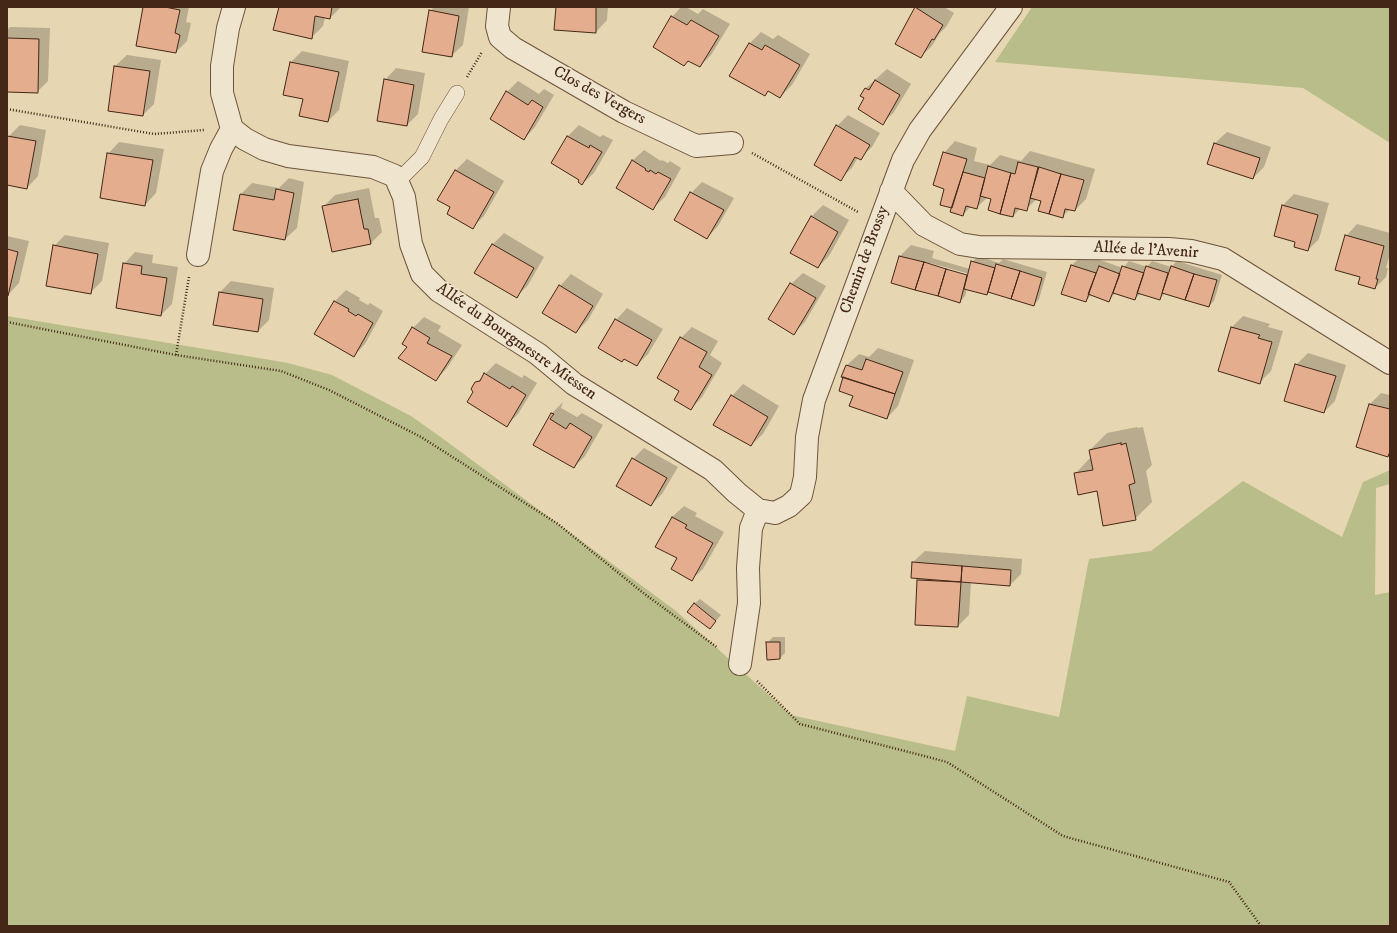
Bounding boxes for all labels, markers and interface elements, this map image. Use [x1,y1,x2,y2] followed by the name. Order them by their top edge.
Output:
[549,63,649,129] street label: Clos des Vergers
[837,203,893,317] street label: Chemin de Brossy
[1093,239,1199,263] street label: Allée de l'Avenir
[432,279,600,405] street label: Allée du Bourgmestre Miessen

